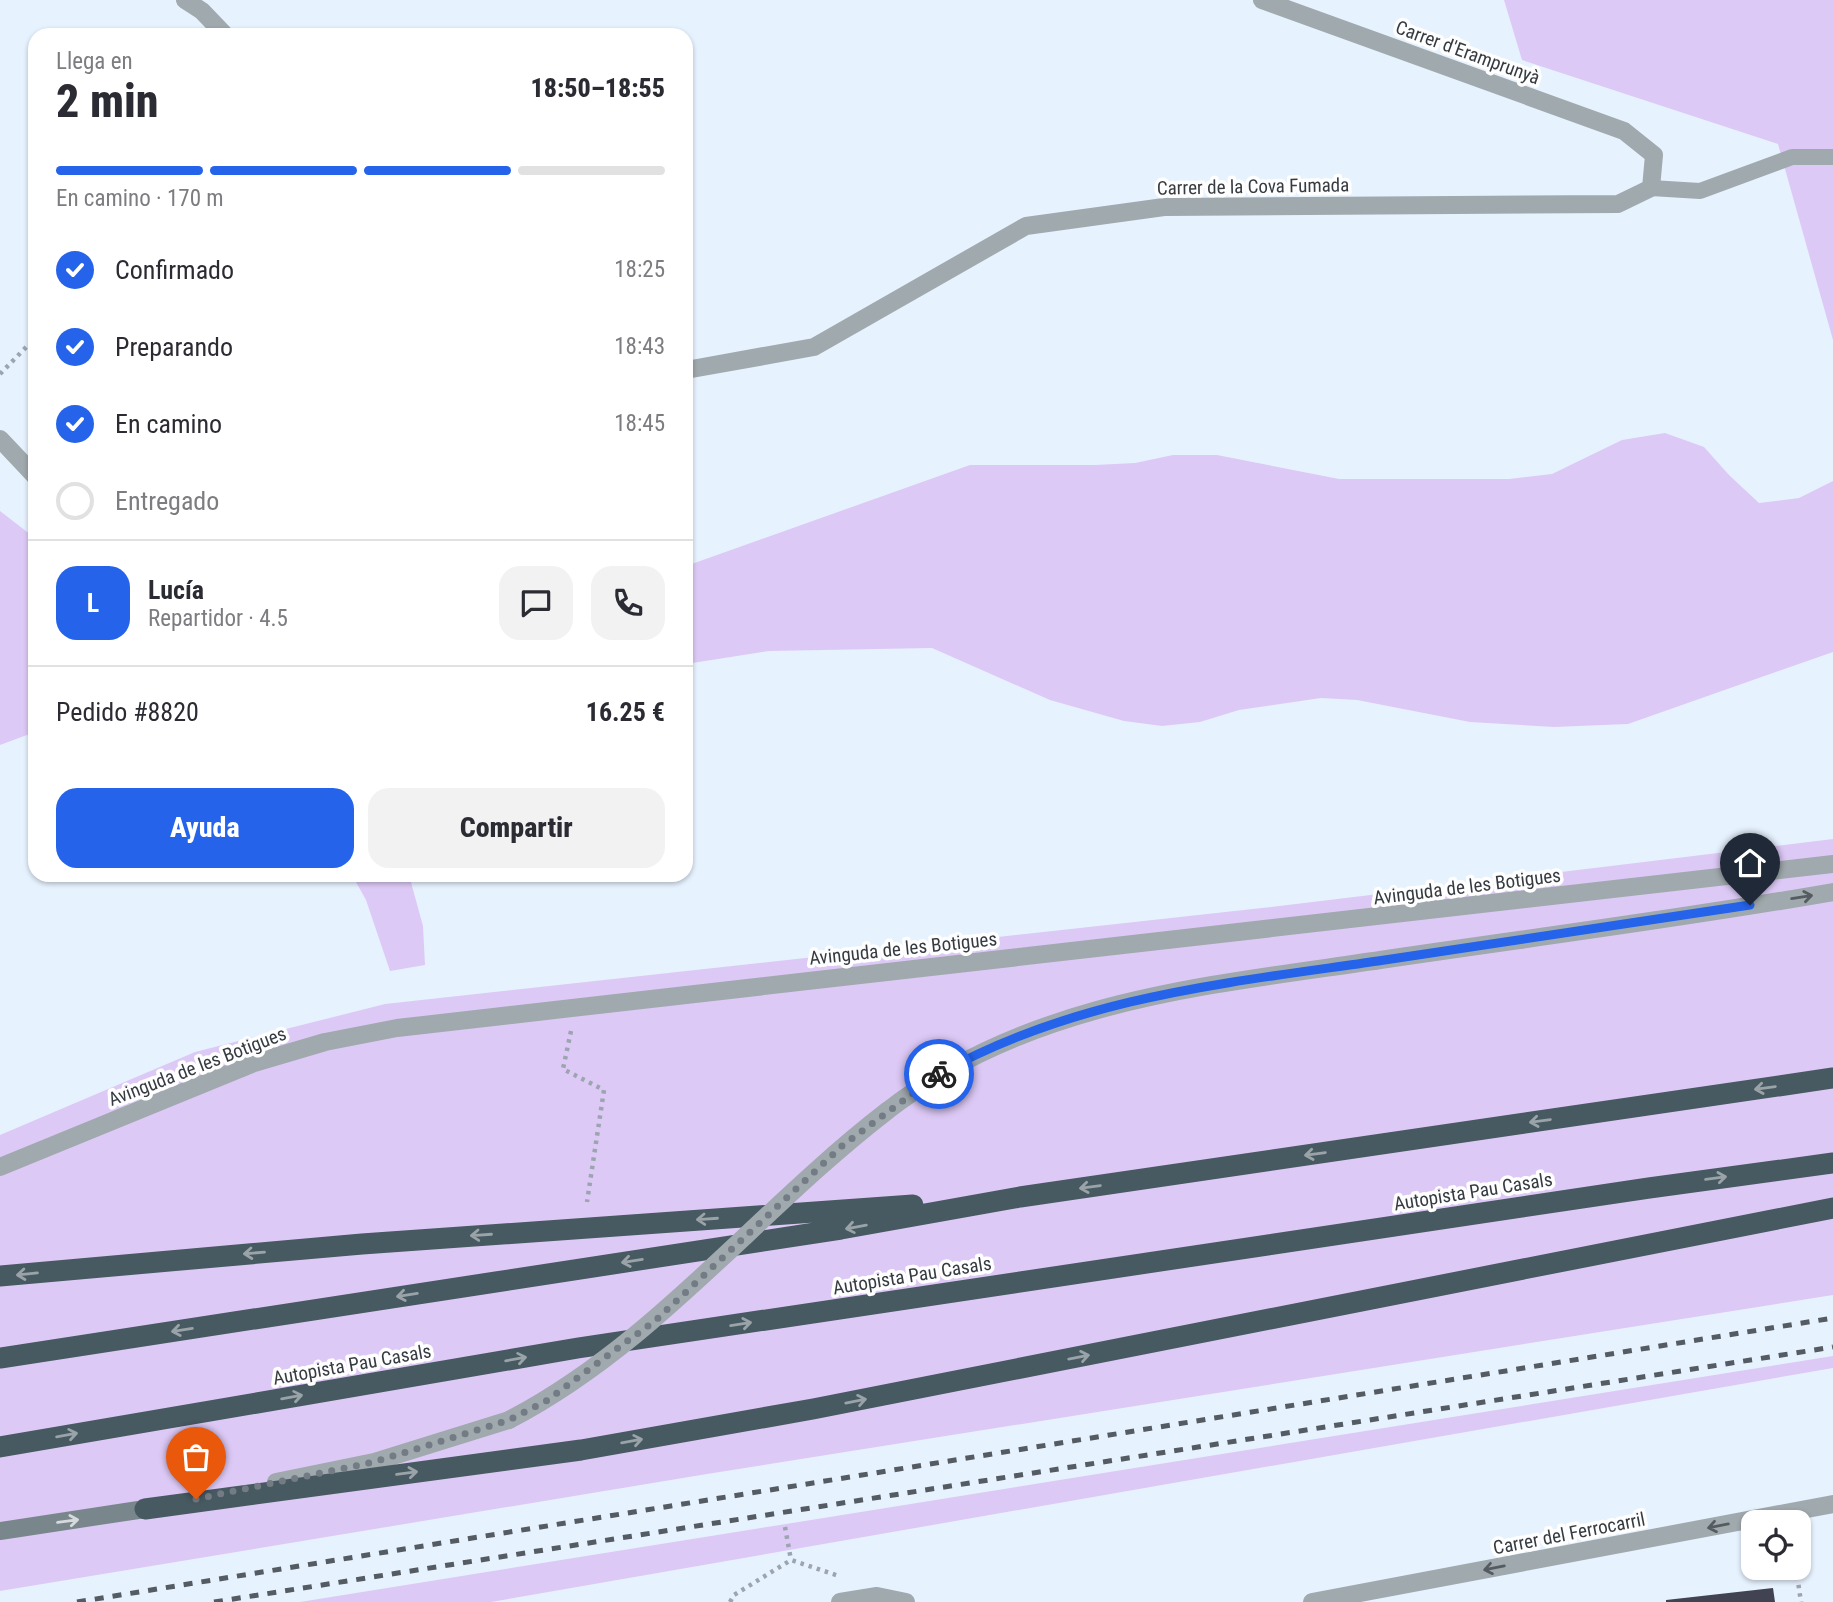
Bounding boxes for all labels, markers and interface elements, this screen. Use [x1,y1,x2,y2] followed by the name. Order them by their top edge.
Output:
[1393,16,1543,89] street label: Carrer d'Eramprunyà
[56,48,133,75] text: Llega en
[531,73,665,103] text: 18:50–18:55
[56,74,159,128] text: 2 min
[1157,173,1349,200] street label: Carrer de la Cova Fumada
[56,185,224,212] text: En camino · 170 m
[56,251,94,289] icon: check
[115,255,234,285] text: Confirmado
[614,256,665,283] text: 18:25
[56,328,94,366] icon: check
[115,332,233,362] text: Preparando
[614,333,665,360] text: 18:43
[56,405,94,443] icon: check
[115,409,222,439] text: En camino
[614,410,665,437] text: 18:45
[115,486,219,516] text: Entregado
[499,566,573,640] button: chat
[591,566,665,640] button: phone
[148,575,204,605] text: Lucía
[87,588,99,618] text: L
[148,605,288,632] text: Repartidor · 4.5
[56,697,199,727] text: Pedido #8820
[586,697,665,727] text: 16.25 €
[56,788,354,868] button: Ayuda
[368,788,665,868] button: Compartir
[1720,833,1780,905] pin
[1731,844,1769,882] icon: home
[1372,864,1562,909] street label: Avinguda de les Botigues
[1790,890,1813,903] one-way arrow
[808,927,998,970] street label: Avinguda de les Botigues
[105,1022,289,1111] street label: Avinguda de les Botigues
[904,1039,974,1109] courier
[920,1055,958,1093] icon: bike
[1755,1082,1777,1095] one-way arrow
[1530,1115,1552,1128] one-way arrow
[1304,1148,1327,1161] one-way arrow
[1392,1168,1554,1215] street label: Autopista Pau Casals
[1704,1172,1727,1185] one-way arrow
[1079,1181,1102,1194] one-way arrow
[697,1213,719,1226] one-way arrow
[845,1221,868,1234] one-way arrow
[469,1229,492,1242] one-way arrow
[243,1247,266,1260] one-way arrow
[831,1252,993,1299] street label: Autopista Pau Casals
[621,1255,643,1268] one-way arrow
[16,1268,39,1281] one-way arrow
[396,1289,418,1302] one-way arrow
[729,1317,752,1330] one-way arrow
[171,1323,194,1336] one-way arrow
[271,1339,433,1390] street label: Autopista Pau Casals
[1067,1350,1090,1363] one-way arrow
[504,1352,527,1365] one-way arrow
[280,1390,302,1403] one-way arrow
[844,1394,867,1407] one-way arrow
[166,1427,226,1499] pin
[55,1428,78,1441] one-way arrow
[620,1434,643,1447] one-way arrow
[177,1438,215,1476] icon: bag
[395,1467,418,1480] one-way arrow
[1491,1507,1647,1560] street label: Carrer del Ferrocarril
[1741,1510,1811,1580] map controls
[1741,1510,1811,1580] button: locate
[56,1514,78,1527] one-way arrow
[1707,1520,1730,1533] one-way arrow
[1483,1562,1506,1575] one-way arrow

